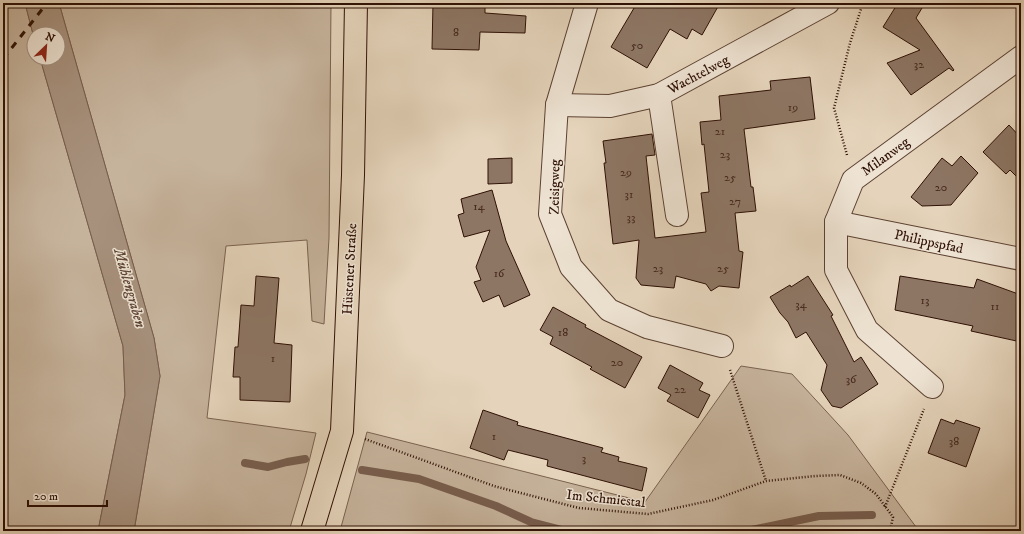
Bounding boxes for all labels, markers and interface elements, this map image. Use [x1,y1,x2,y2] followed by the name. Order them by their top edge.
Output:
[453,25,459,40] house number: 8
[26,26,66,66] north arrow
[43,30,57,46] text: N
[631,38,643,53] house number: 50
[664,51,732,99] street label: Wachtelweg
[914,57,924,72] house number: 32
[788,100,798,115] house number: 19
[715,124,725,139] house number: 21
[858,133,913,180] street label: Milanweg
[720,147,730,162] house number: 23
[546,159,564,215] street label: Zeisigweg
[620,165,632,180] house number: 29
[724,170,736,185] house number: 25
[935,180,947,195] house number: 20
[625,187,633,202] house number: 31
[729,194,741,209] house number: 27
[473,199,486,214] house number: 14
[627,210,635,225] house number: 33
[339,223,361,315] street label: Hüstener Straße
[893,226,965,258] street label: Philippspfad
[109,245,150,330] water label: Mühlengraben
[653,261,663,276] house number: 23
[717,261,729,276] house number: 25
[494,266,505,281] house number: 16
[921,293,929,308] house number: 13
[795,297,808,312] house number: 34
[991,299,999,314] house number: 11
[558,325,568,340] house number: 18
[271,351,275,366] house number: 1
[611,355,623,370] house number: 20
[846,372,857,387] house number: 36
[674,382,686,397] house number: 22
[492,429,496,444] house number: 1
[949,434,959,449] house number: 38
[582,451,586,466] house number: 3
[28,482,107,508] scale bar
[566,486,647,512] street label: Im Schmiestal
[34,489,58,504] text: 20 m

